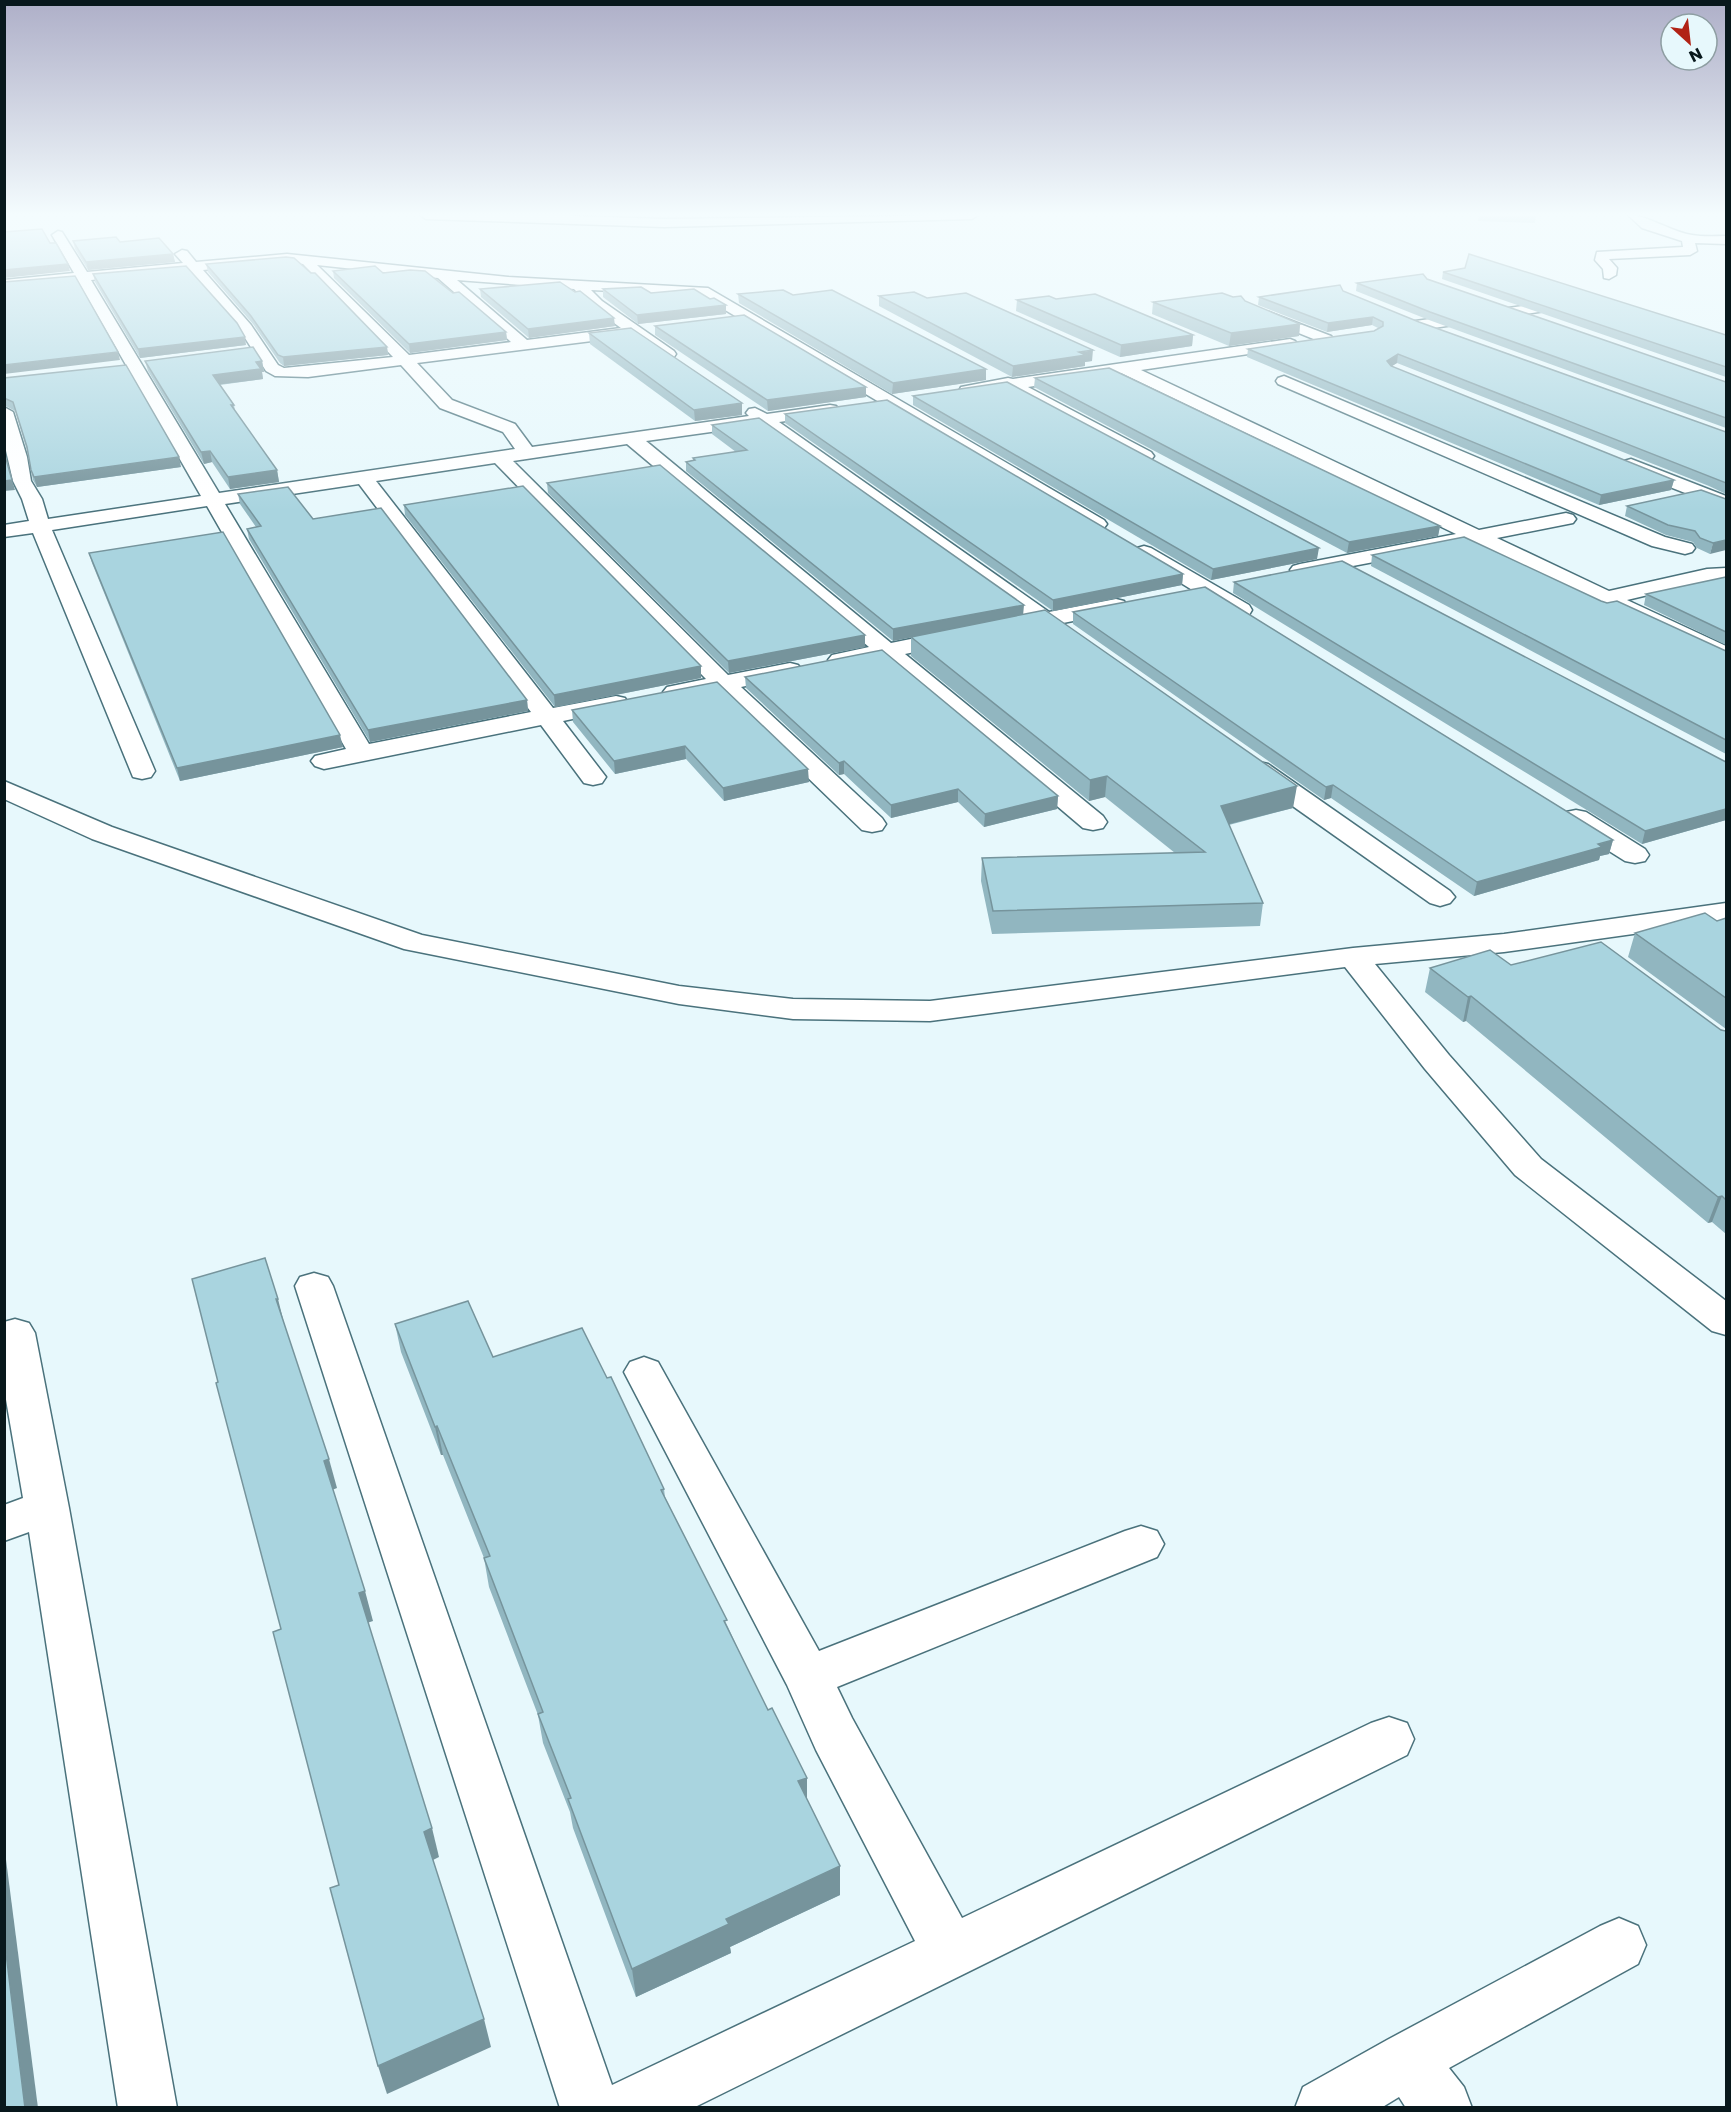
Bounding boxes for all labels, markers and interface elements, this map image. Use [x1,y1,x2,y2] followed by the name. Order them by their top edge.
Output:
[1659,12,1719,72] north arrow
[1685,42,1706,68] text: N

